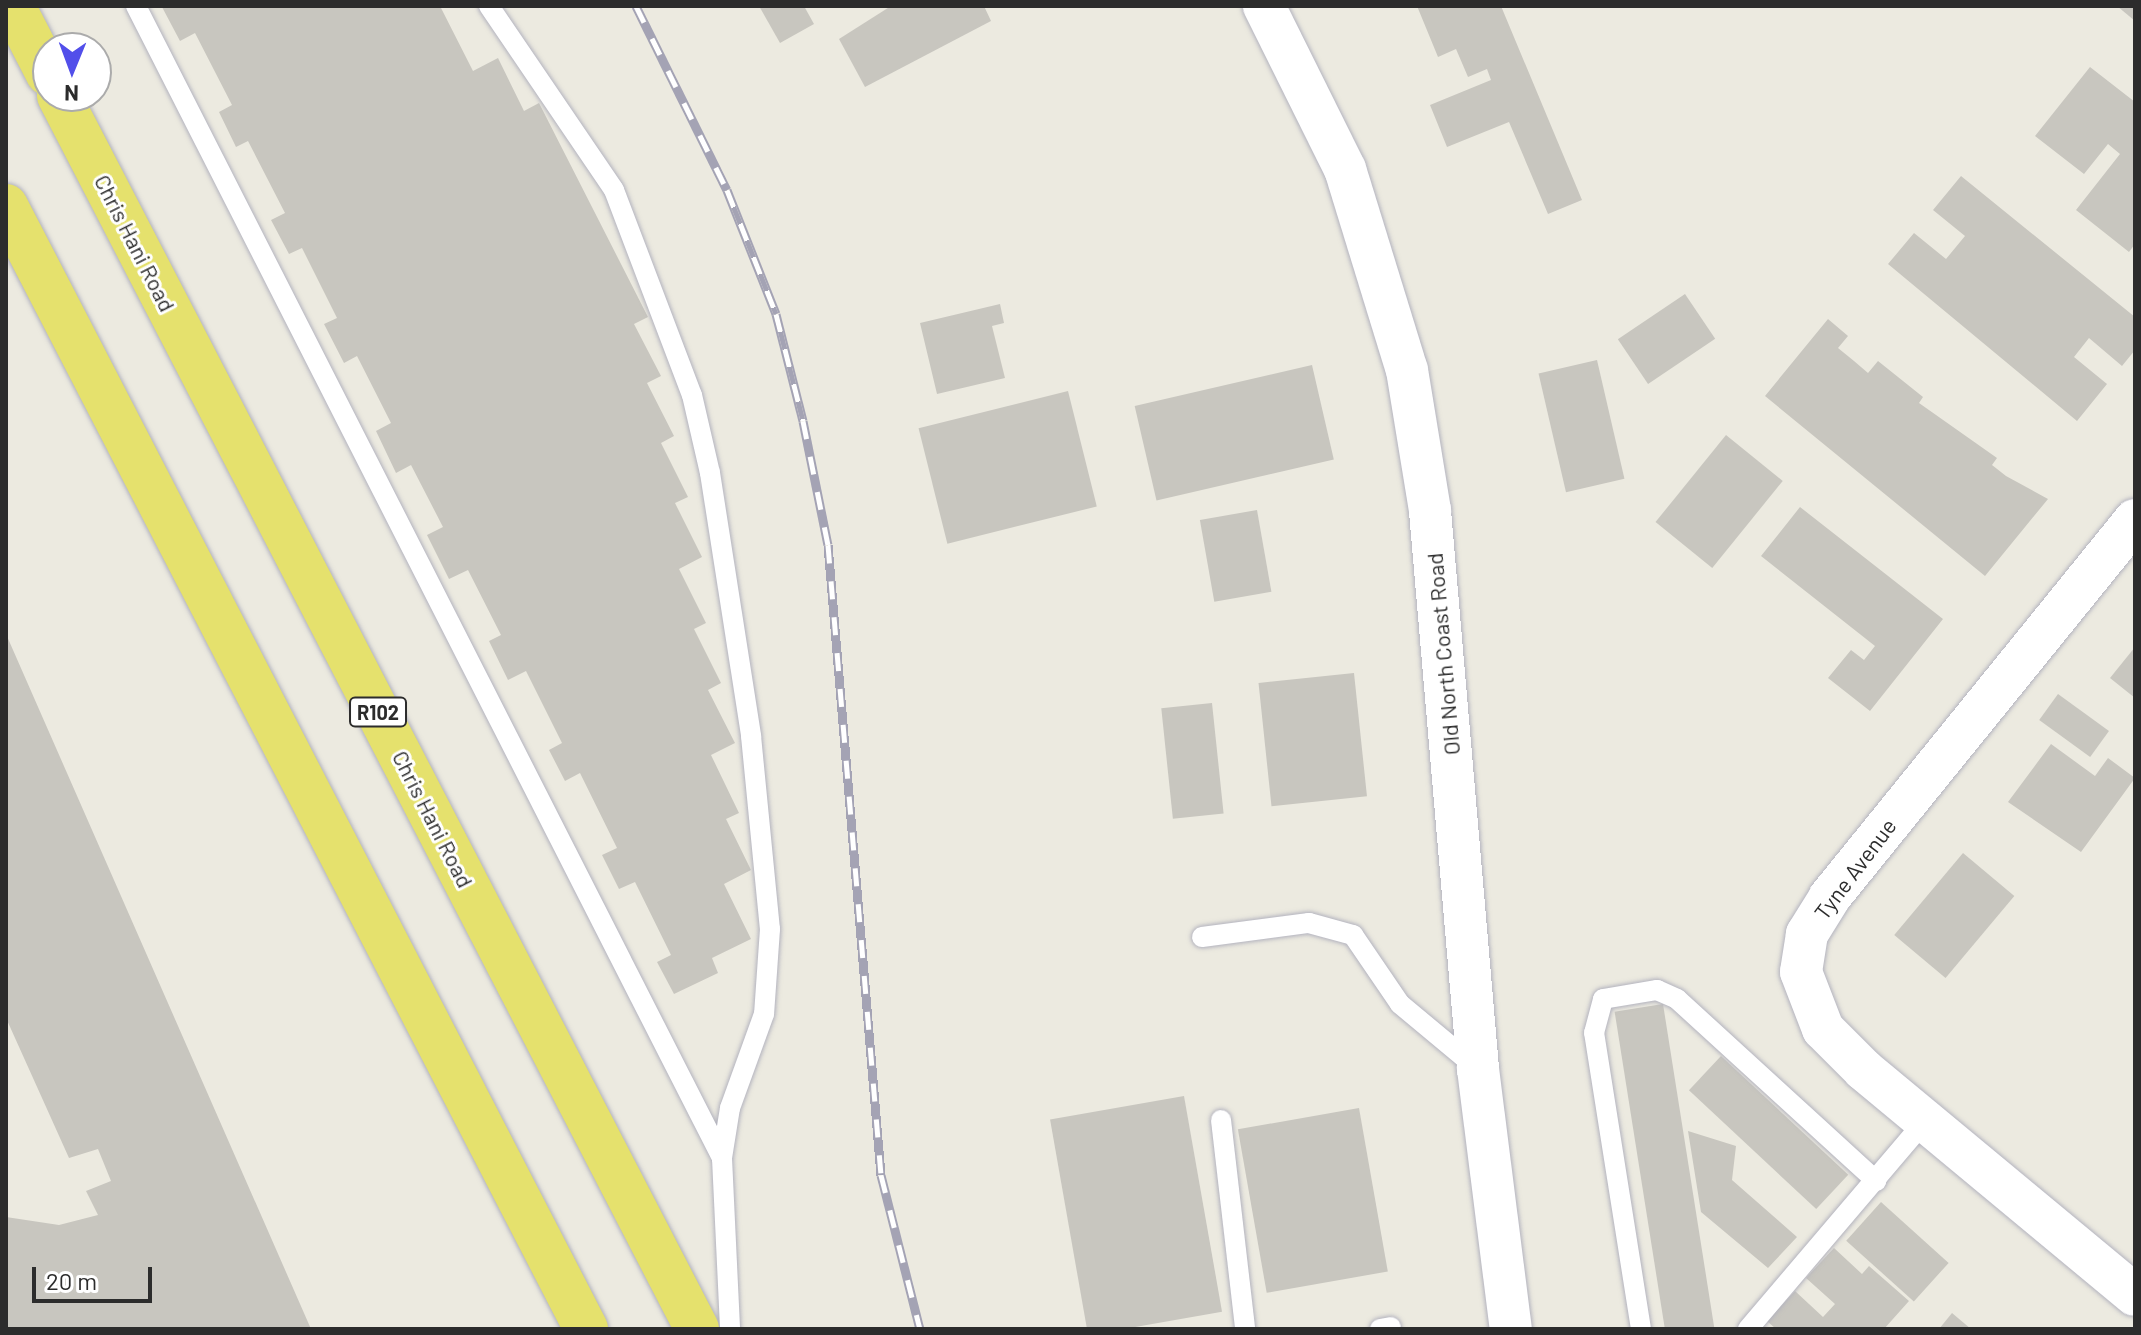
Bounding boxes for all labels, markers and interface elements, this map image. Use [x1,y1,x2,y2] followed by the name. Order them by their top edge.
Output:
[32,32,112,112] north arrow
[64,81,79,107] text: N
[89,170,181,316] street label: Chris Hani Road
[1421,552,1465,756] street label: Old North Coast Road
[348,696,408,728] road number: R102
[387,746,479,892] street label: Chris Hani Road
[1808,813,1902,925] street label: Tyne Avenue
[36,1251,156,1301] scale bar
[46,1266,97,1295] text: 20 m

